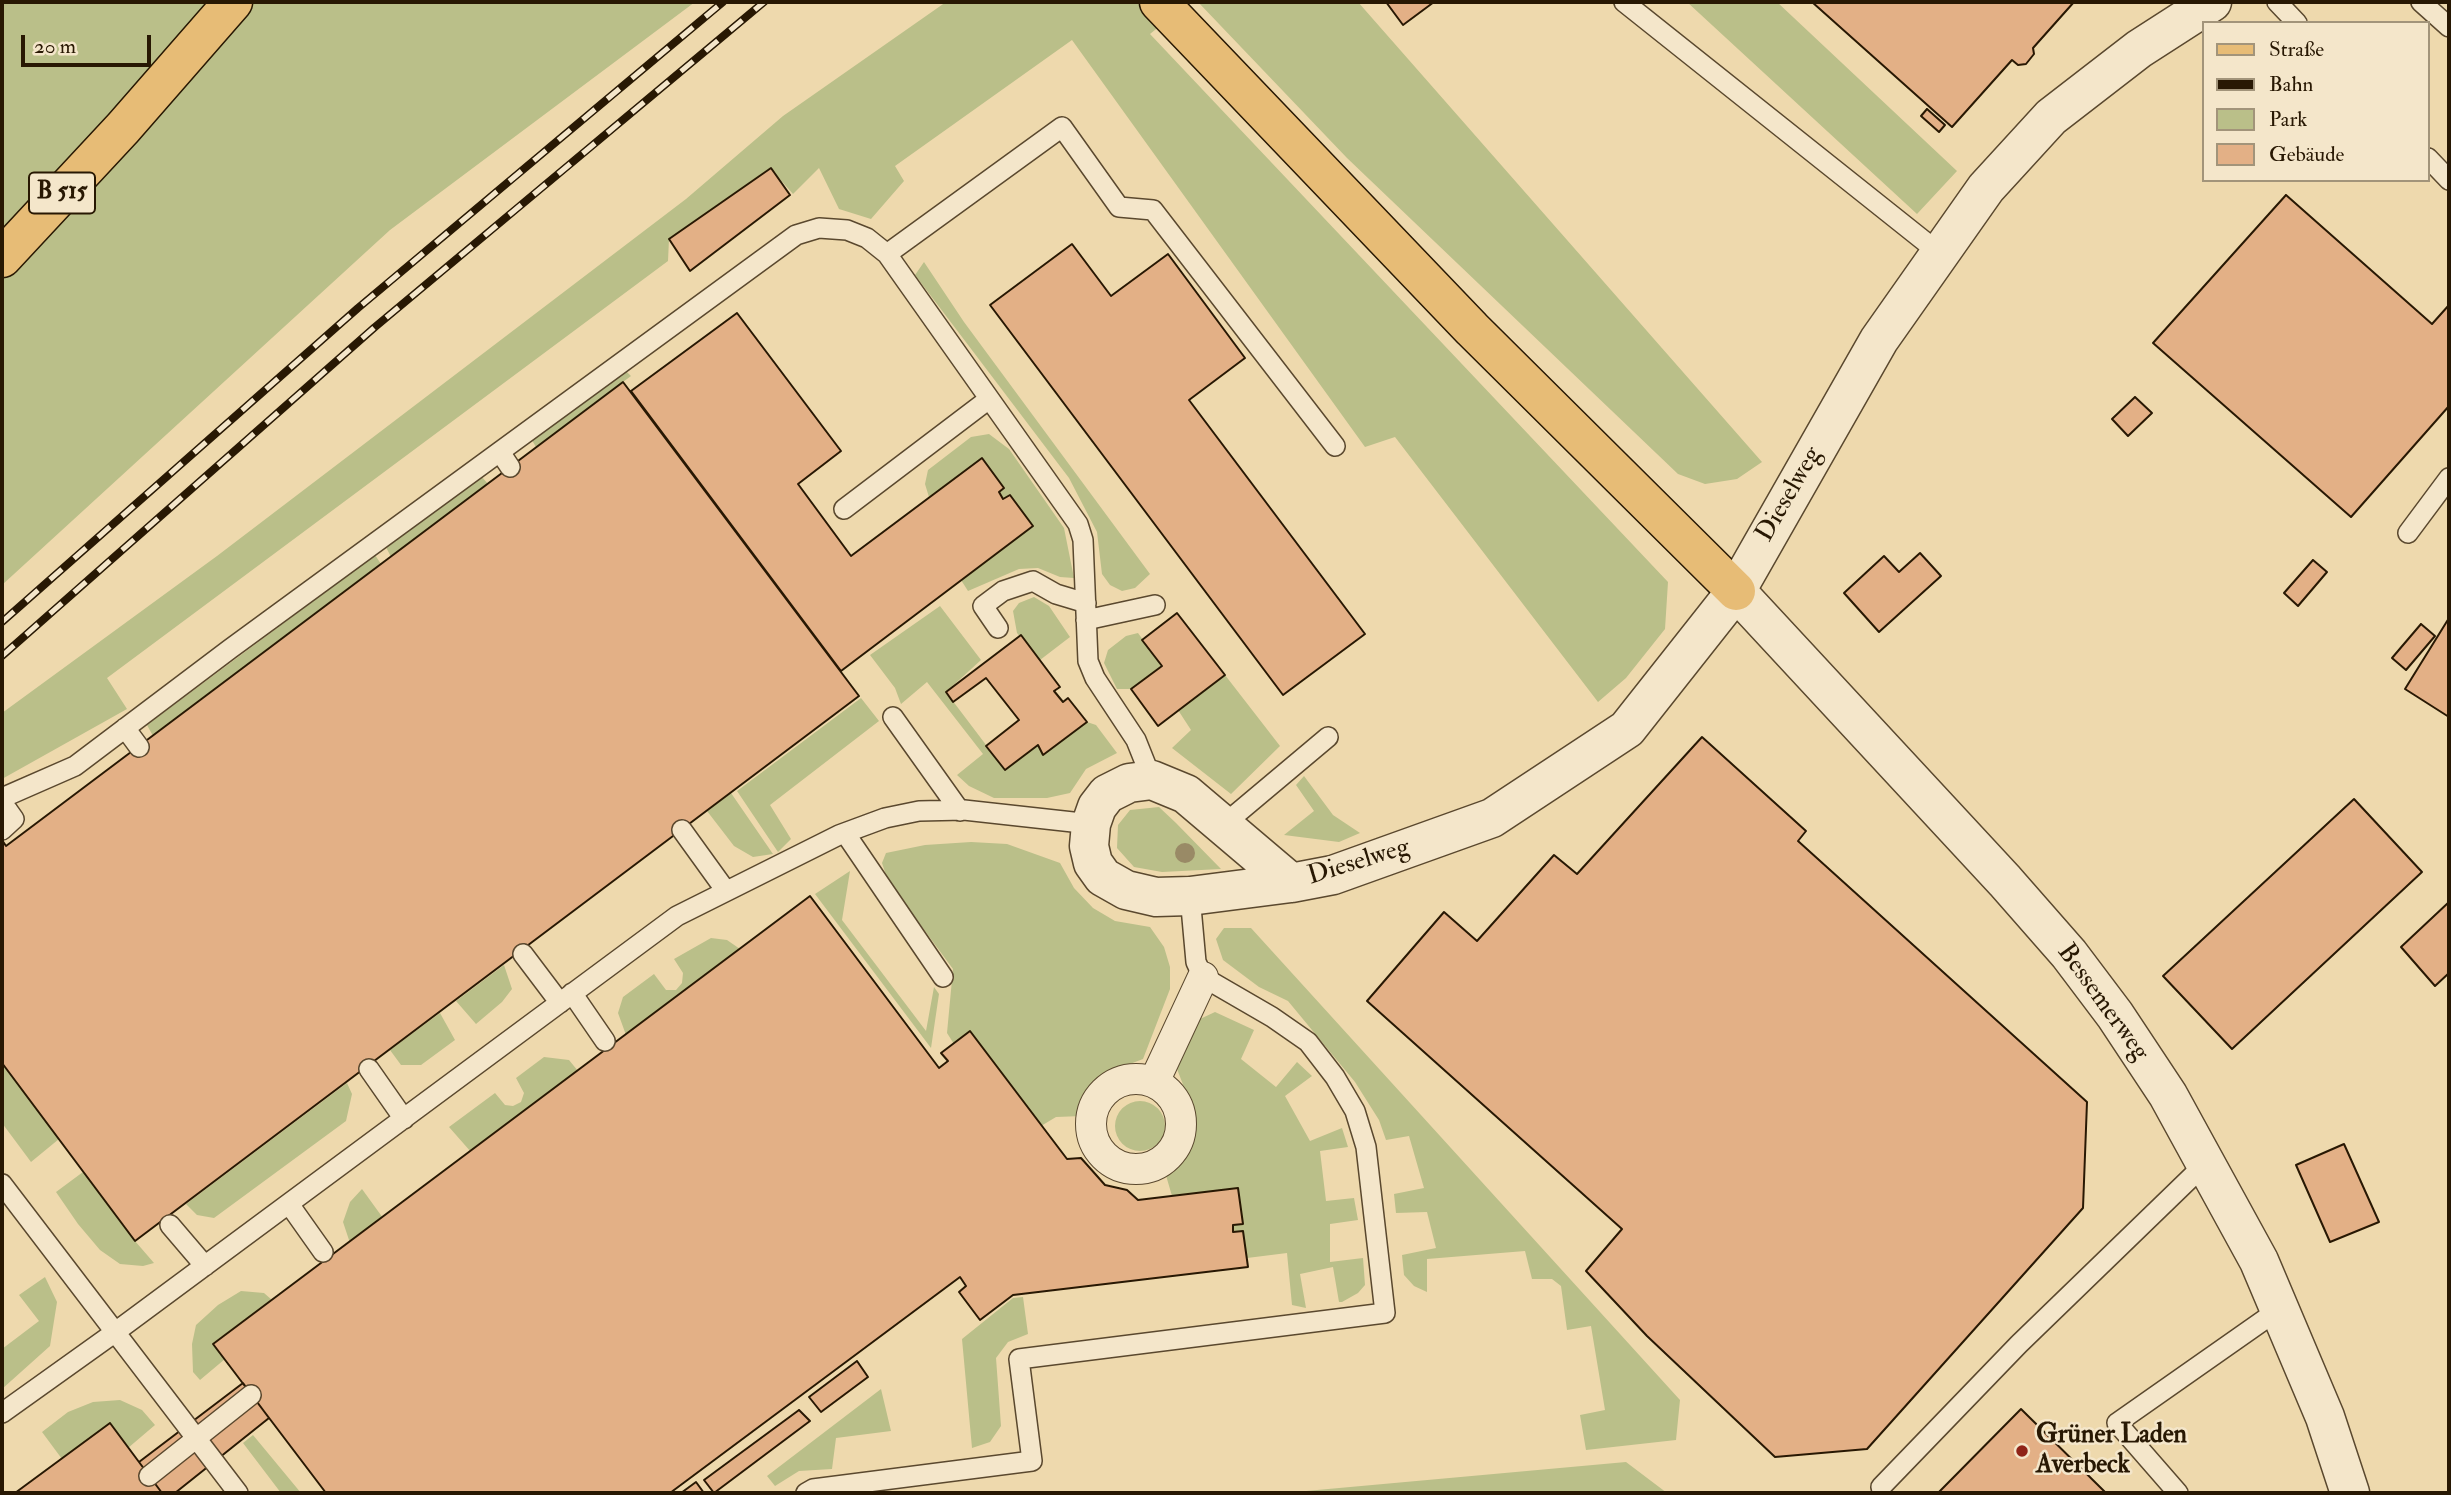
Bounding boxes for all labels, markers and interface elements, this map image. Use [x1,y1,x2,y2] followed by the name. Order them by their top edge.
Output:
[24,21,154,65] scale bar
[2202,21,2430,182] legend
[34,33,76,60] text: 20 m
[2269,36,2324,63] text: Straße
[2269,71,2313,98] text: Bahn
[2269,106,2307,133] text: Park
[2269,141,2344,168] text: Gebäude
[29,173,95,214] road number: B 515
[1750,442,1830,548] street label: Dieselweg
[1304,833,1414,893] street label: Dieselweg
[2049,939,2155,1067] street label: Bessemerweg
[2036,1420,2187,1482] place label: Grüner Laden Averbeck
[2014,1443,2030,1459] marker: Grüner Laden Averbeck

